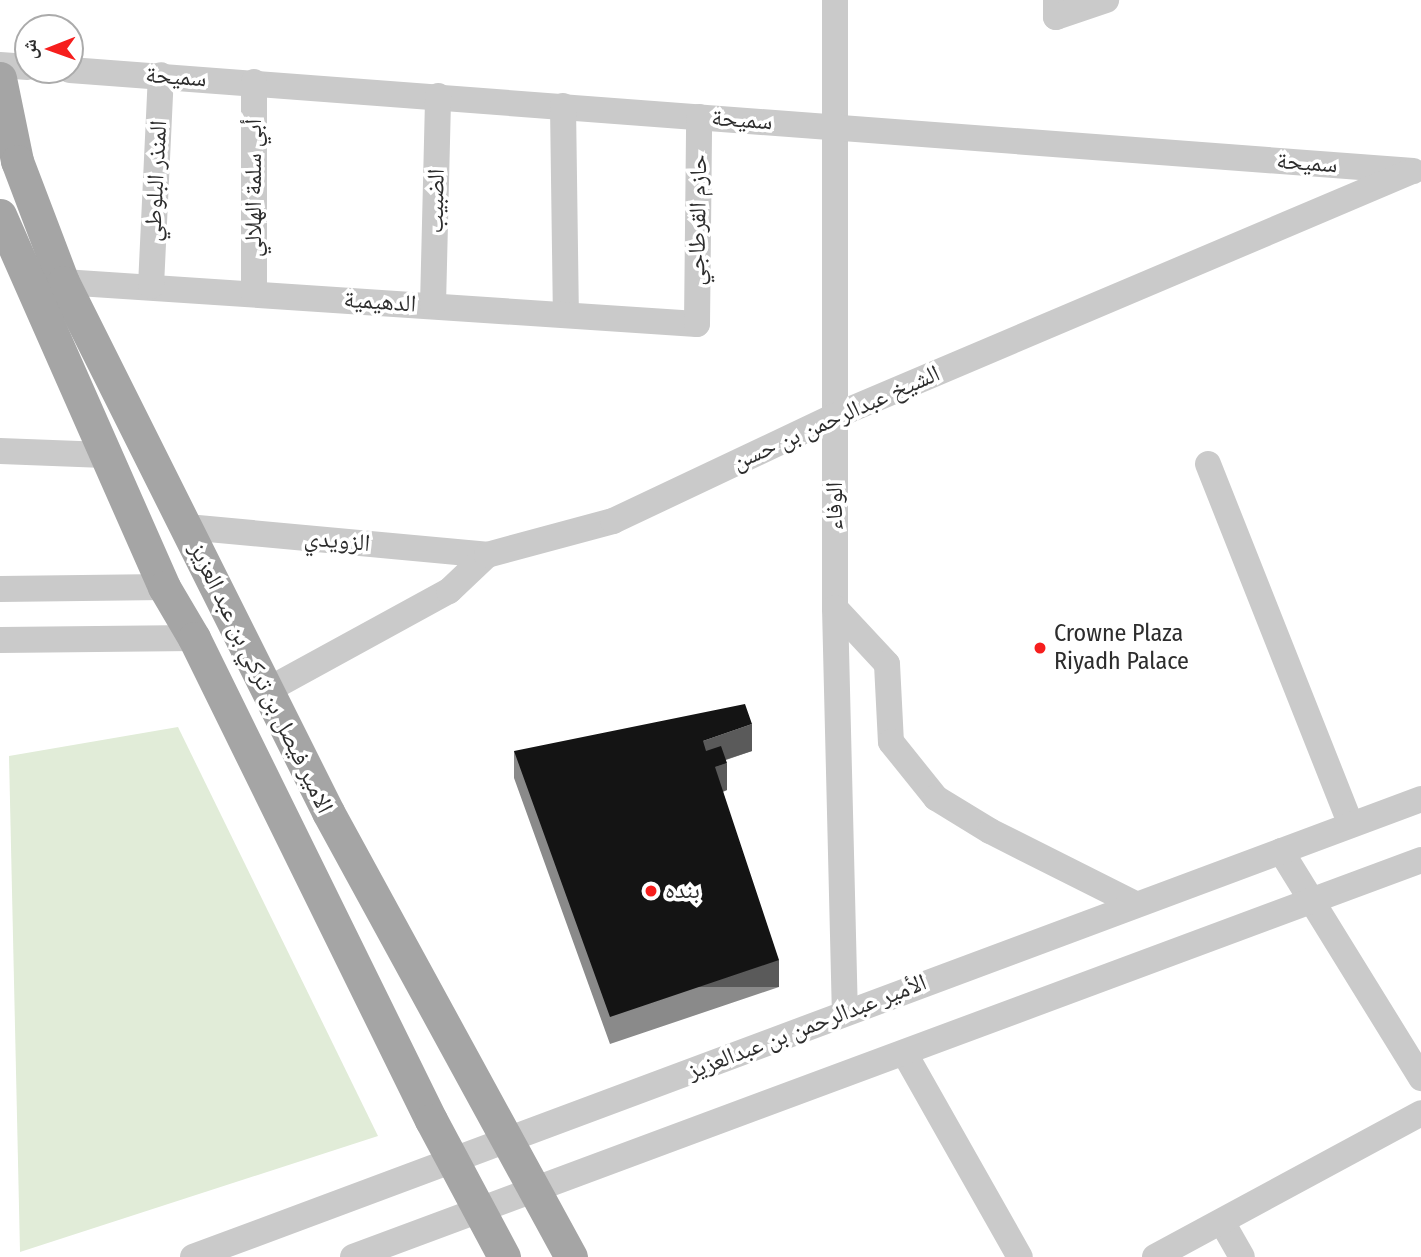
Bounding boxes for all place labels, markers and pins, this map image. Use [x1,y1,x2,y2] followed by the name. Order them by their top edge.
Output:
[1054,620,1189,676] place label: Crowne Plaza Riyadh Palace
[1032,640,1048,656] marker: Crowne Plaza Riyadh Palace
[665,877,700,905] place label: بنده
[643,883,659,899] marker: بنده

